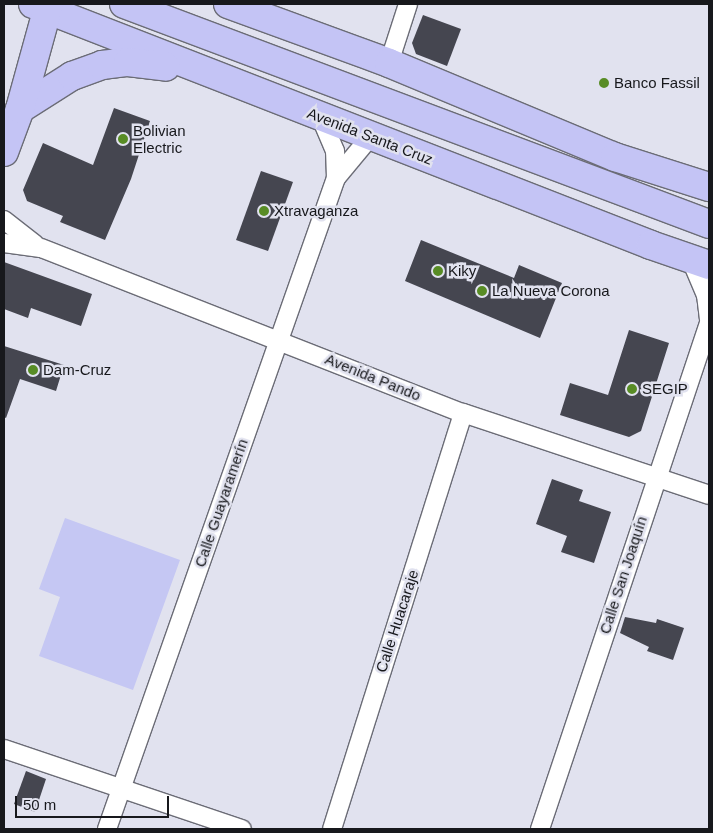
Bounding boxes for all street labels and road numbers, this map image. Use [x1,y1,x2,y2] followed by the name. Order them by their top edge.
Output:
[305,104,435,168] street label: Avenida Santa Cruz
[323,350,423,404] street label: Avenida Pando
[191,437,251,569] street label: Calle Guayaramerín
[595,514,651,636] street label: Calle San Joaquín
[372,567,422,675] street label: Calle Huacaraje

